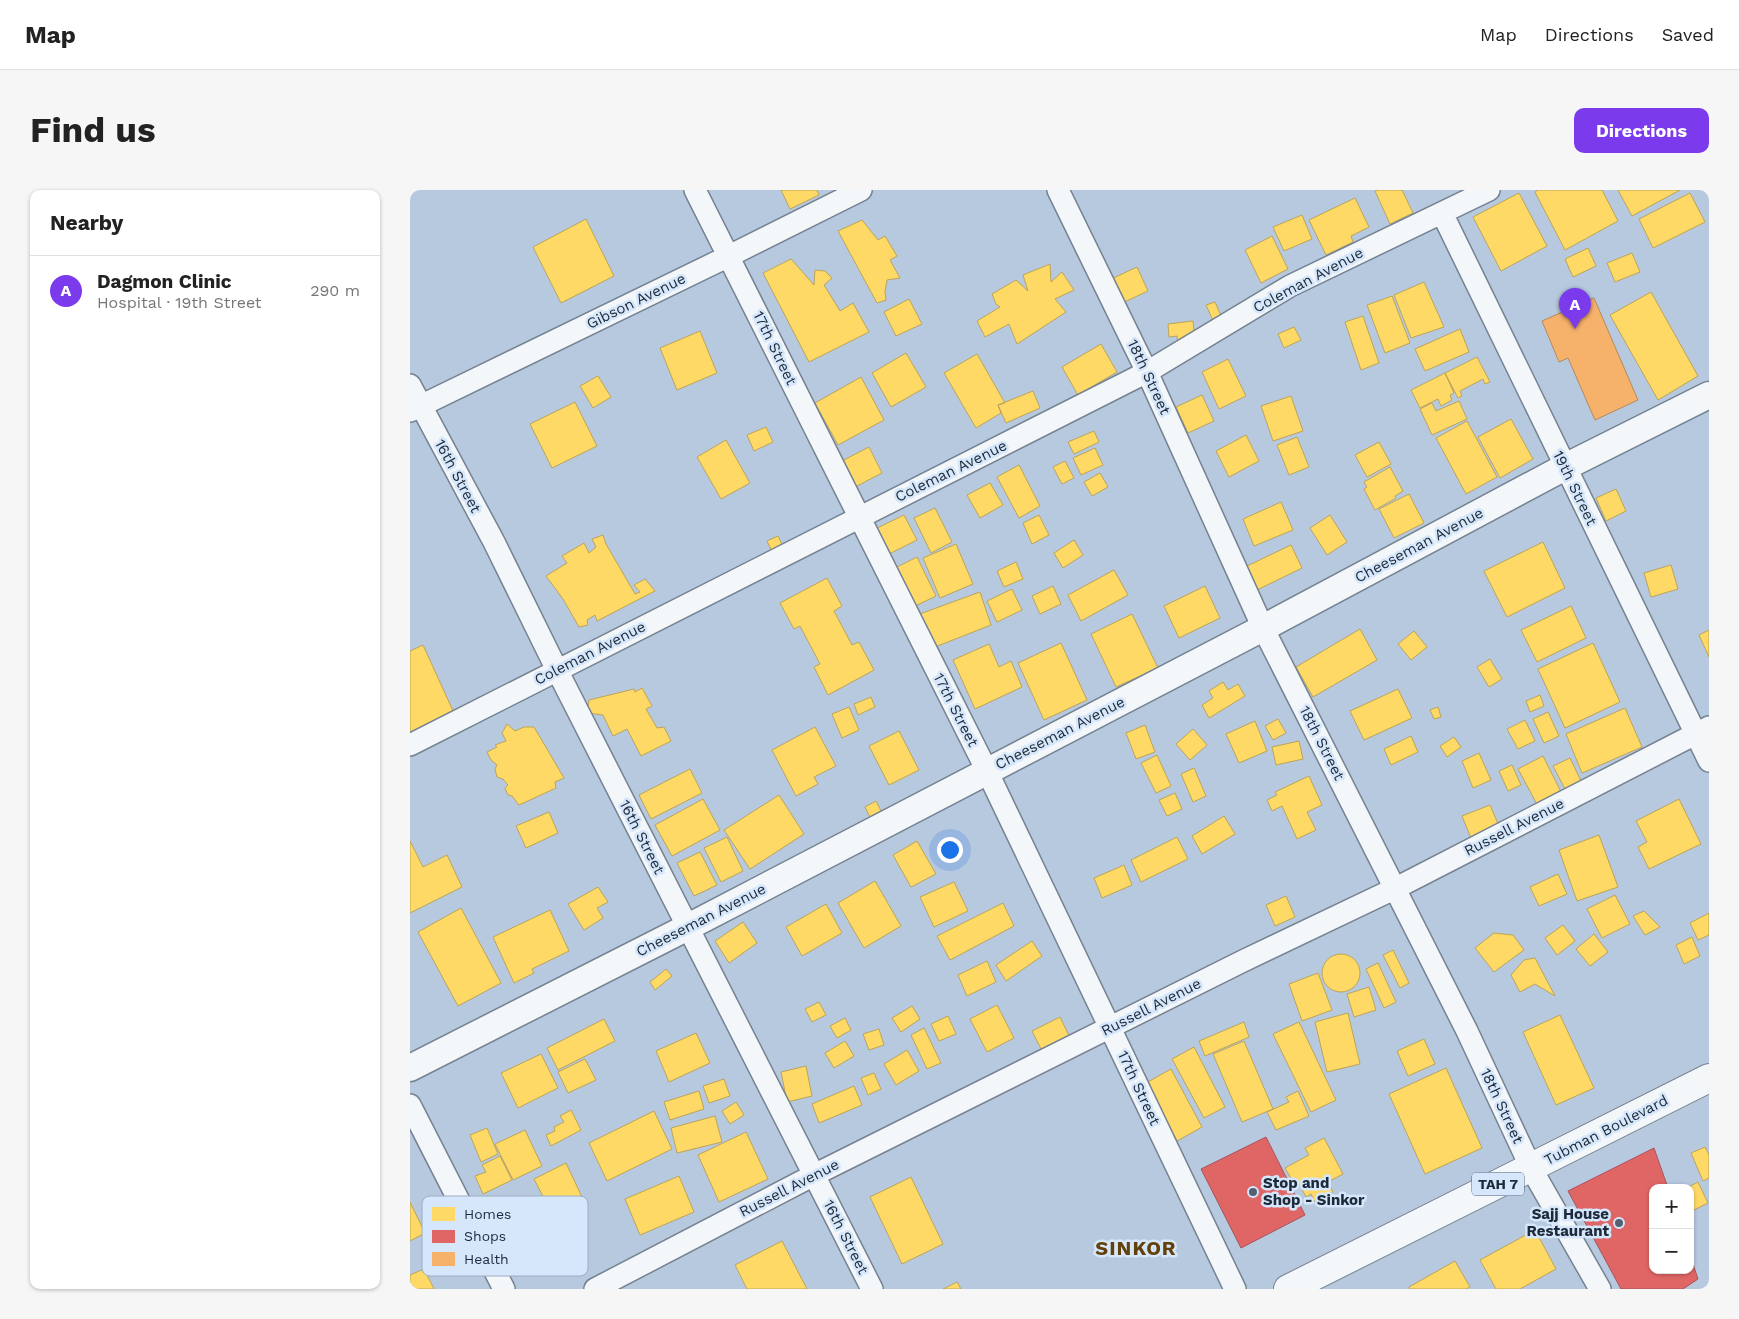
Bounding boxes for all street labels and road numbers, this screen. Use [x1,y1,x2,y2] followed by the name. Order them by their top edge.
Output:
[1250,243,1366,317] street label: Coleman Avenue
[584,269,688,333] street label: Gibson Avenue
[749,308,801,389] street label: 17th Street
[1124,337,1175,418] street label: 18th Street
[431,436,485,517] street label: 16th Street
[892,436,1010,506] street label: Coleman Avenue
[1549,448,1601,529] street label: 19th Street
[1352,503,1486,587] street label: Cheeseman Avenue
[531,617,649,689] street label: Coleman Avenue
[930,670,983,750] street label: 17th Street
[992,692,1128,774] street label: Cheeseman Avenue
[1296,703,1349,784] street label: 18th Street
[1461,794,1567,860] street label: Russell Avenue
[616,797,669,878] street label: 16th Street
[633,879,769,961] street label: Cheeseman Avenue
[1098,974,1204,1040] street label: Russell Avenue
[1114,1048,1164,1129] street label: 17th Street
[1477,1066,1528,1147] street label: 18th Street
[1541,1091,1671,1169] street label: Tubman Boulevard
[736,1155,842,1221] street label: Russell Avenue
[1472,1172,1524,1196] road number: TAH 7
[820,1197,873,1278] street label: 16th Street

